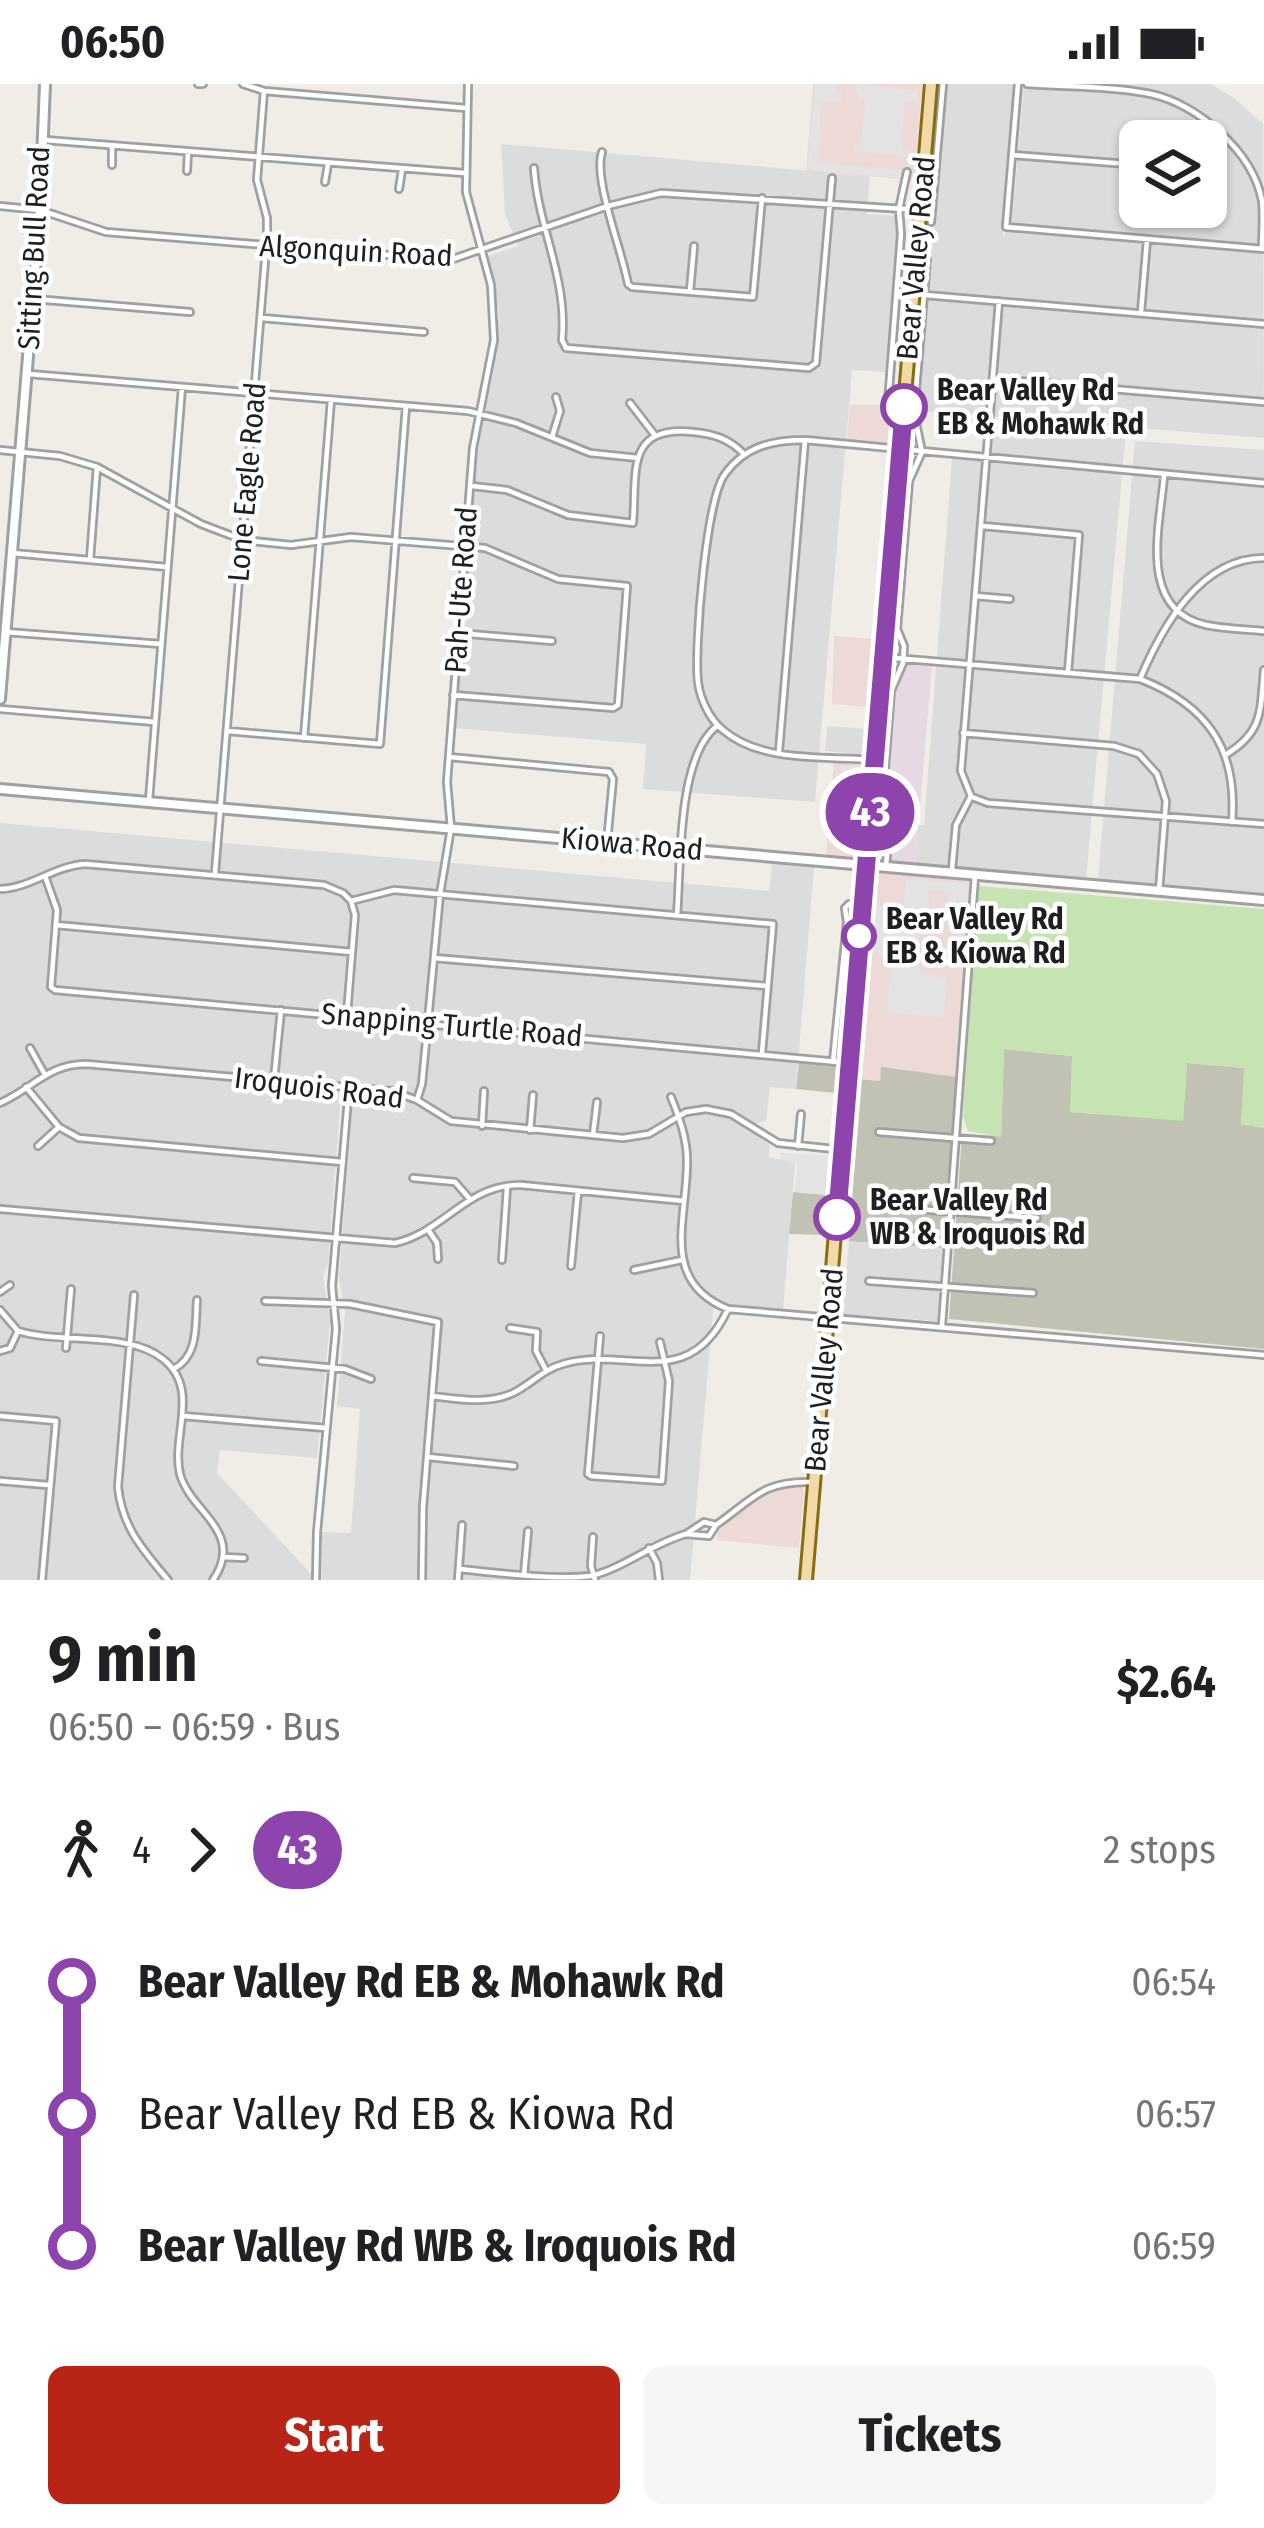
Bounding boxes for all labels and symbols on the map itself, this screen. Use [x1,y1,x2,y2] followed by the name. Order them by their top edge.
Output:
[11,145,57,351] street label: Sitting Bull Road
[889,154,943,362] street label: Bear Valley Road
[259,228,453,274] street label: Algonquin Road
[937,372,1144,442] place label: Bear Valley Rd EB & Mohawk Rd
[220,381,274,583] street label: Lone Eagle Road
[882,385,926,429] marker: Bear Valley Rd EB & Mohawk Rd
[437,506,485,674] street label: Pah-Ute Road
[816,773,924,851] line badge: 43
[559,820,705,868] street label: Kiowa Road
[886,901,1066,971] place label: Bear Valley Rd EB & Kiowa Rd
[843,920,875,952] marker: Bear Valley Rd EB & Kiowa Rd
[320,996,584,1054] street label: Snapping Turtle Road
[232,1060,406,1116] street label: Iroquois Road
[870,1182,1085,1252] place label: Bear Valley Rd WB & Iroquois Rd
[815,1195,859,1239] marker: Bear Valley Rd WB & Iroquois Rd
[797,1266,851,1474] street label: Bear Valley Road

